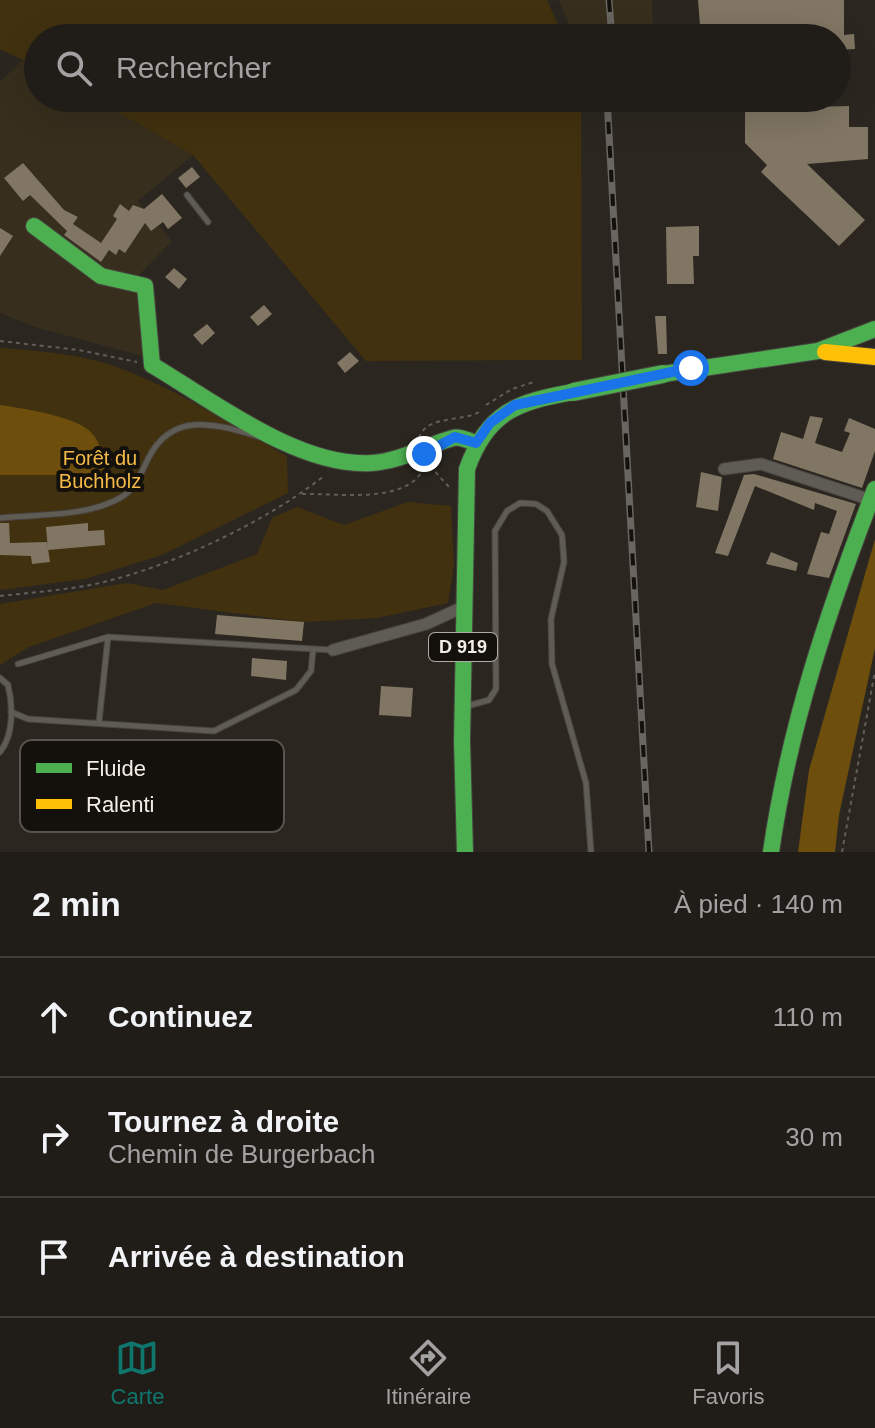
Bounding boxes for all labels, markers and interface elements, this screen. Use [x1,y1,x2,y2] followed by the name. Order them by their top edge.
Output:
[24,24,851,112] search box
[52,46,96,90] icon: search
[116,51,271,84] text: Rechercher
[673,350,709,386] route start
[406,436,442,472] route end
[59,447,141,492] park label: Forêt du Buchholz
[429,633,497,661] road number: D 919
[20,740,284,832] legend
[86,756,146,781] text: Fluide
[86,792,154,817] text: Ralenti
[32,885,121,923] text: 2 min
[674,889,843,919] text: À pied · 140 m
[32,995,76,1039] icon: ahead
[108,1000,253,1033] text: Continuez
[773,1002,843,1032] text: 110 m
[108,1105,339,1138] text: Tournez à droite
[32,1115,76,1159] icon: right
[785,1122,843,1152] text: 30 m
[108,1139,375,1169] text: Chemin de Burgerbach
[32,1235,76,1279] icon: arrive
[108,1240,405,1273] text: Arrivée à destination
[111,1336,164,1410] tab: Carte
[386,1336,471,1410] tab: Itinéraire
[692,1336,764,1410] tab: Favoris

